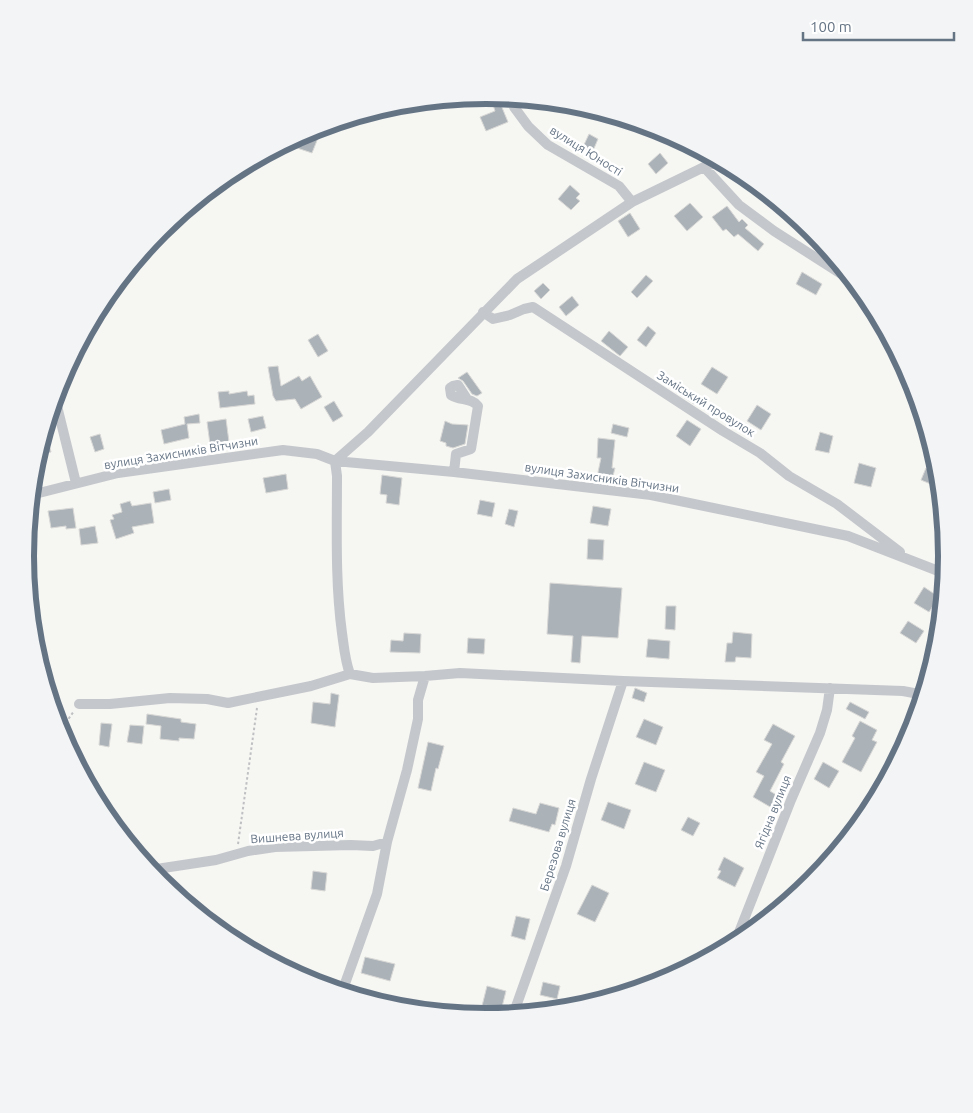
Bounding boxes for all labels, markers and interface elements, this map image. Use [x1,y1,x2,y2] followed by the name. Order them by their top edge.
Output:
[803,10,954,42] scale bar
[810,18,852,35] text: 100 m
[548,123,625,178] street label: вулиця Юності
[655,368,758,439] street label: Заміський провулок
[103,434,259,471] street label: вулиця Захисників Вітчизни
[524,460,680,495] street label: вулиця Захисників Вітчизни
[752,773,793,850] street label: Ягідна вулиця
[537,797,578,893] street label: Березова вулиця
[250,826,344,845] street label: Вишнева вулиця

